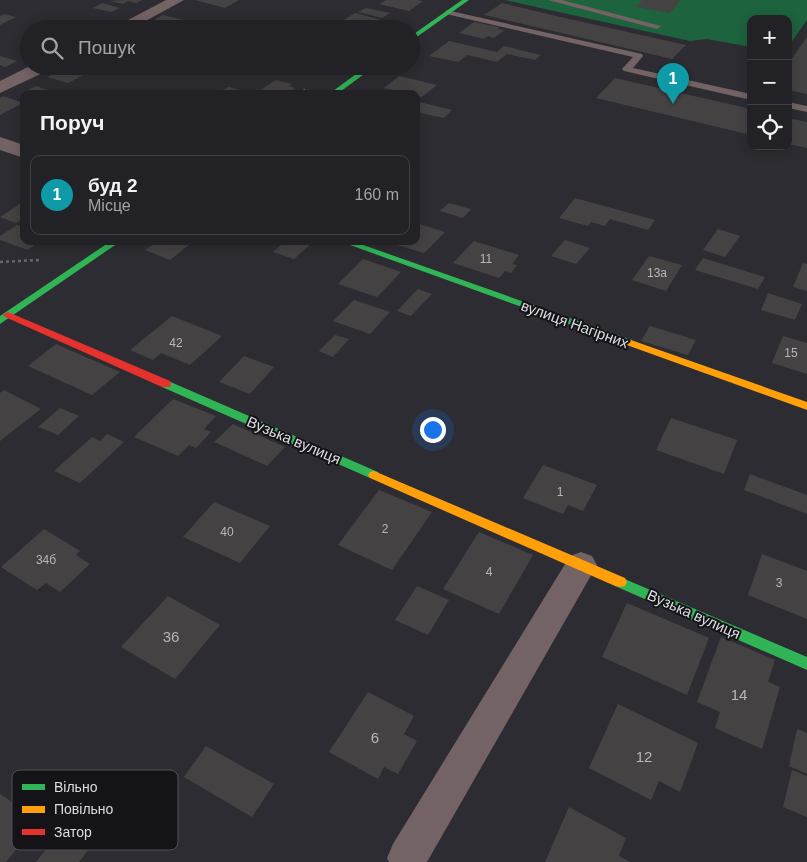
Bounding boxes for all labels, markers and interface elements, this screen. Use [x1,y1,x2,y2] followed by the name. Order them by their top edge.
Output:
[747,15,792,150] map controls
[747,15,792,60] button: +
[20,20,420,75] search box
[38,34,66,62] icon: search
[78,37,135,58] text: Пошук
[747,60,792,105] button: −
[657,63,689,104] pin: 1
[747,105,792,150] button: locate
[40,111,104,134] text: Поруч
[88,175,138,196] text: буд 2
[53,186,61,203] text: 1
[355,186,399,203] text: 160 m
[88,197,131,214] text: Місце
[480,252,493,266] house number: 11
[647,266,667,280] house number: 13а
[519,297,632,352] street label: вулиця Нагірних
[169,336,183,350] house number: 42
[784,346,798,360] house number: 15
[245,413,343,467] street label: Вузька вулиця
[420,417,446,443] your location
[557,485,564,499] house number: 1
[382,522,389,536] house number: 2
[220,525,234,539] house number: 40
[36,553,56,567] house number: 34б
[486,565,493,579] house number: 4
[776,576,783,590] house number: 3
[645,586,743,642] street label: Вузька вулиця
[163,628,179,645] house number: 36
[731,686,747,703] house number: 14
[371,729,379,746] house number: 6
[636,748,652,765] house number: 12
[12,770,178,850] legend
[54,779,98,795] text: Вільно
[54,801,114,817] text: Повільно
[54,824,92,840] text: Затор

